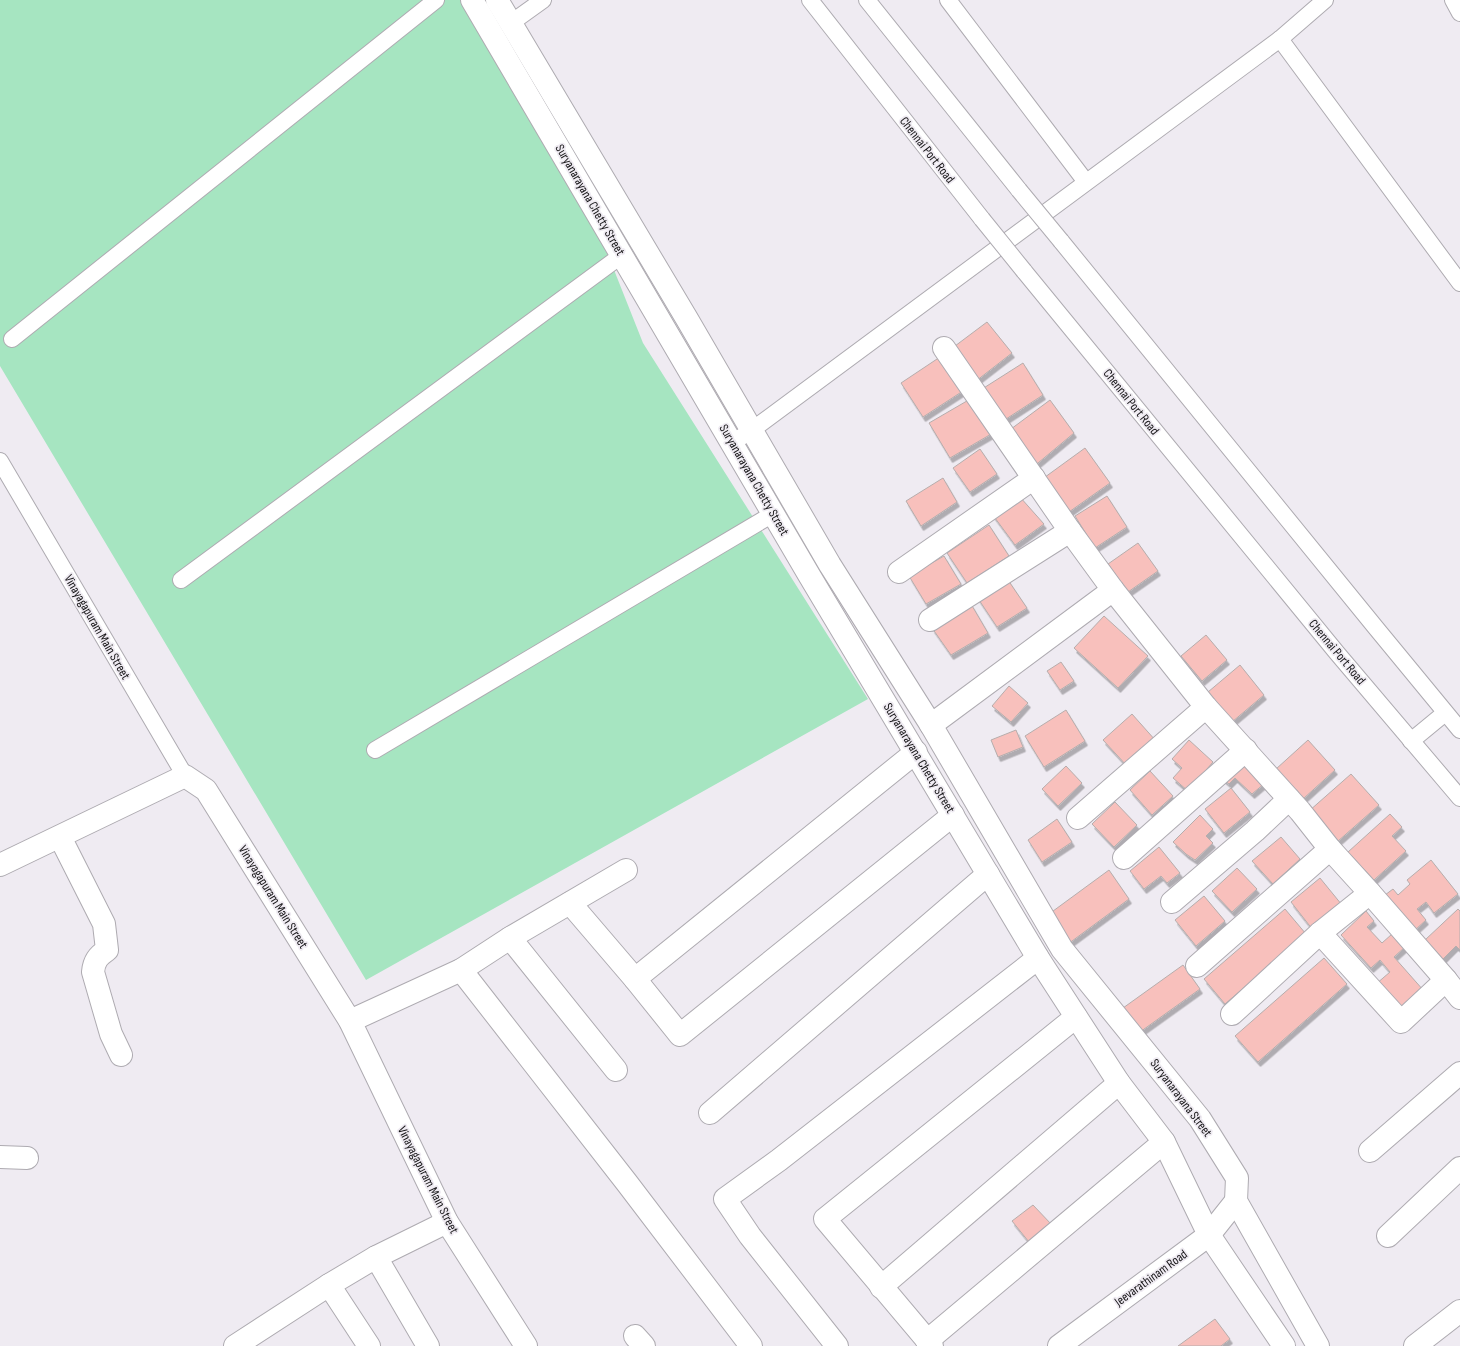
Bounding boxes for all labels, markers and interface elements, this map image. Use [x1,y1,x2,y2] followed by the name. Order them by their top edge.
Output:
[896,113,958,187] street label: Chennai Port Road
[552,142,628,258] street label: Suryanarayana Chetty Street
[1100,366,1162,438] street label: Chennai Port Road
[716,422,792,538] street label: Suryanarayana Chetty Street
[60,572,134,682] street label: Vinayagapuram Main Street
[1305,616,1369,688] street label: Chennai Port Road
[880,700,958,816] street label: Suryanarayana Chetty Street
[235,842,311,952] street label: Vinayagapuram Main Street
[1146,1056,1216,1140] street label: Suryanarayana Street
[394,1124,462,1236] street label: Vinayagapuram Main Street
[1111,1246,1190,1310] street label: Jeevarathinam Road

